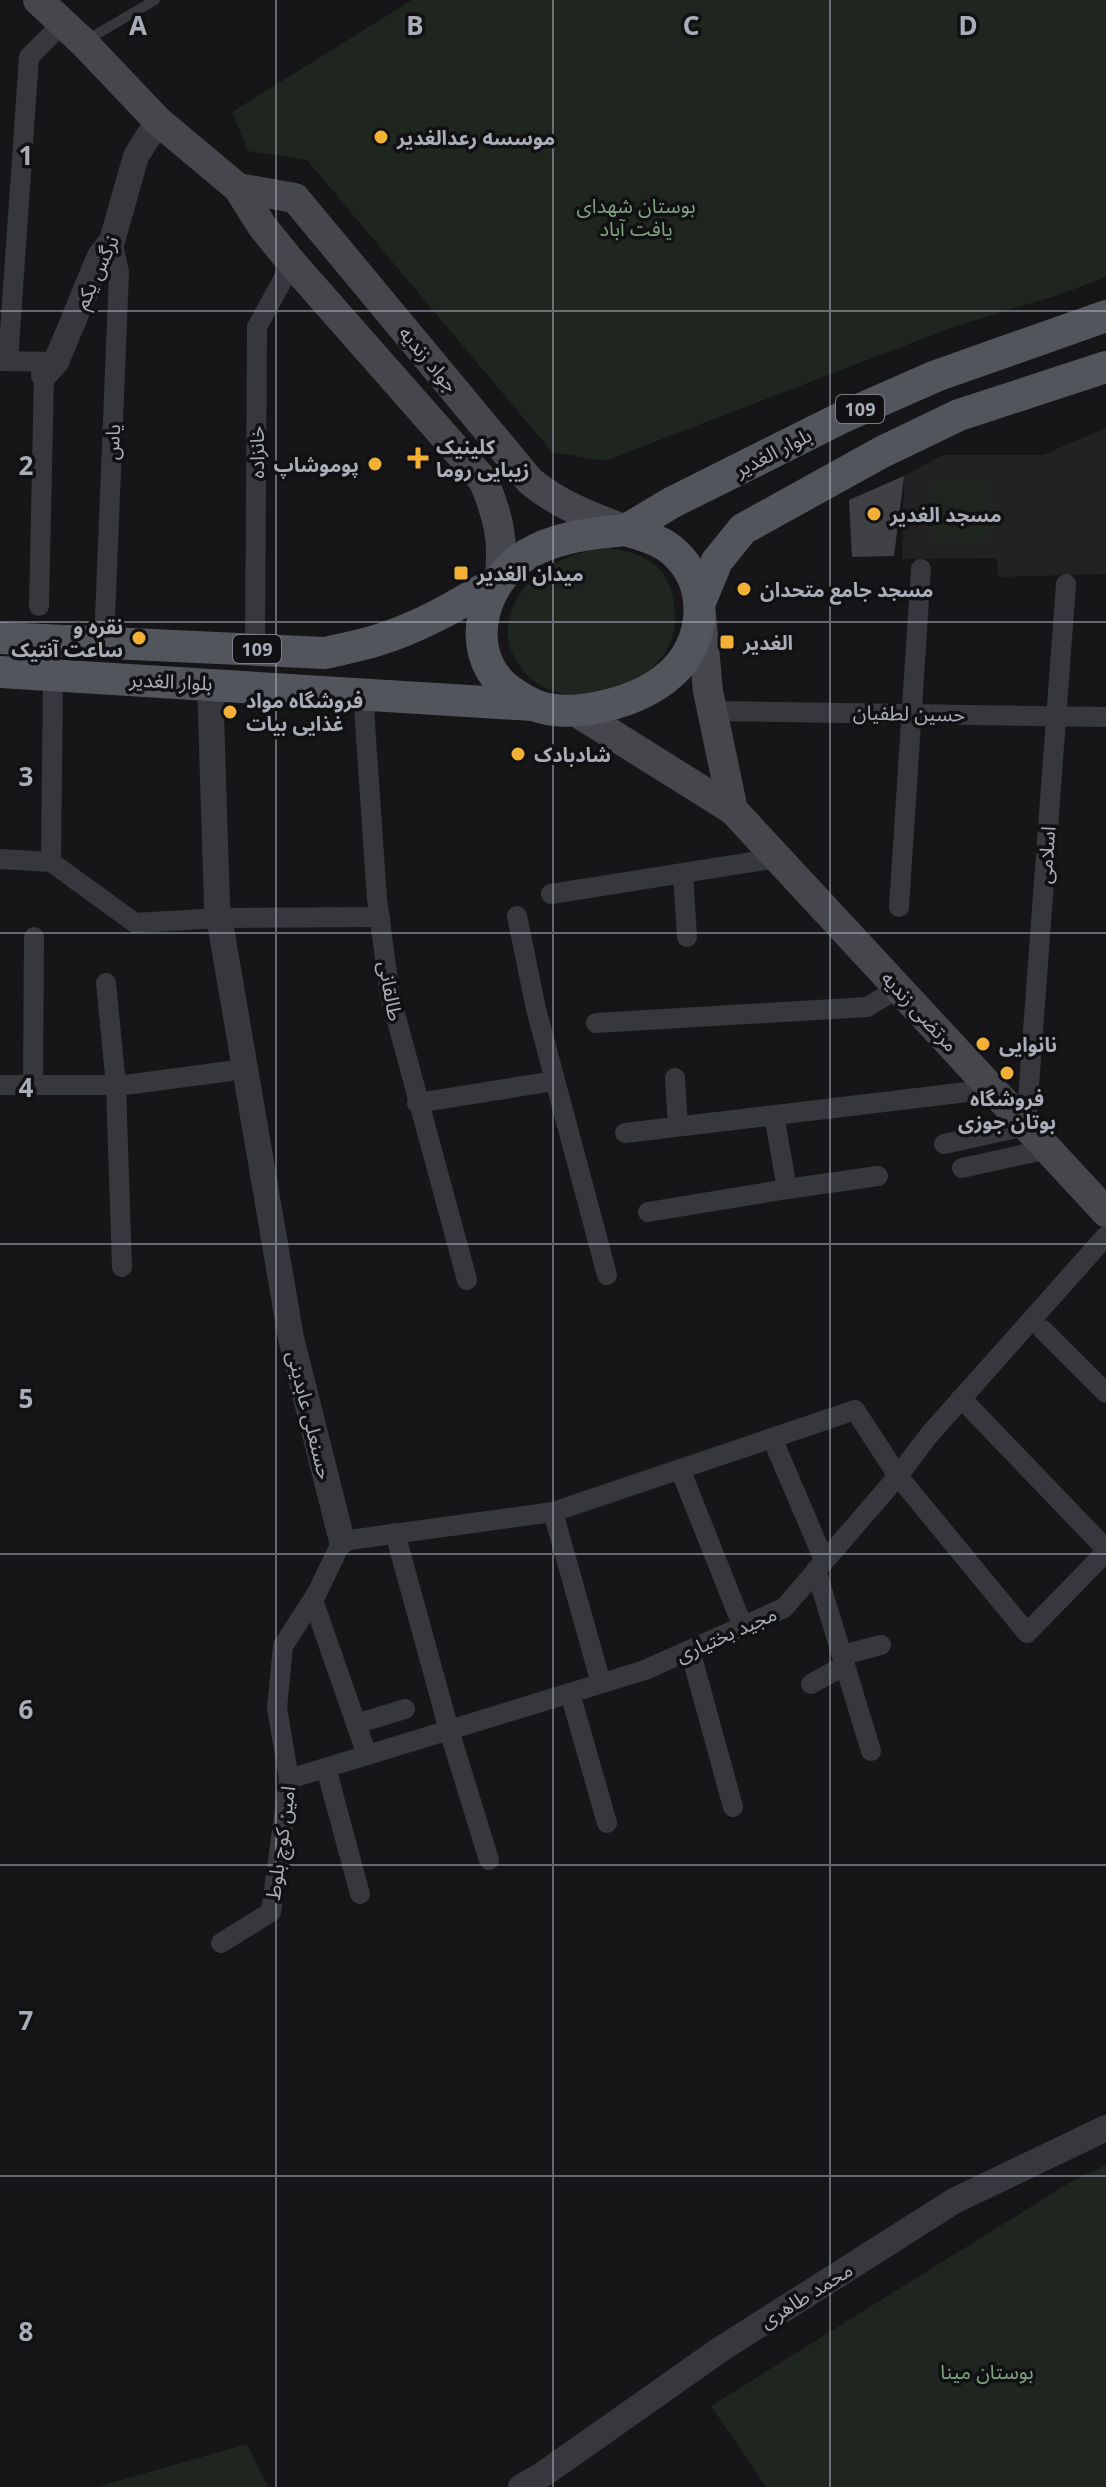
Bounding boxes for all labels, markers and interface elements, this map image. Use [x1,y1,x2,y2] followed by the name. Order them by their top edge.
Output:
[129,7,147,43] text: A
[406,7,424,43] text: B
[683,7,699,43] text: C
[958,7,978,43] text: D
[396,124,555,151] place label: موسسه رعدالغدیر
[372,128,390,146] marker: موسسه رعدالغدیر
[19,137,33,173] text: 1
[576,192,696,242] park label: بوستان شهدای یافت آباد
[67,231,127,314] street label: نرگس یکم
[393,320,465,398] street label: جواد زندیه
[836,395,884,423] road number: 109
[729,421,816,483] street label: بلوار الغدیر
[98,424,126,460] street label: یاس
[243,426,270,478] street label: خانزاده
[436,433,529,483] place label: کلینیک زیبایی روما
[19,447,34,483] text: 2
[407,447,429,469] marker: کلینیک زیبایی روما
[273,451,359,479] place label: پوموشاپ
[366,455,384,473] marker: پوموشاپ
[889,501,1002,528] place label: مسجد الغدیر
[865,505,883,523] marker: مسجد الغدیر
[476,560,584,587] place label: میدان الغدیر
[452,564,470,582] marker: میدان الغدیر
[760,576,934,605] place label: مسجد جامع متحدان
[735,580,753,598] marker: مسجد جامع متحدان
[11,613,123,663] place label: نقره و ساعت آنتیک
[130,629,148,647] marker: نقره و ساعت آنتیک
[742,629,793,656] place label: الغدیر
[718,633,736,651] marker: الغدیر
[233,635,281,663] road number: 109
[128,665,213,697] street label: بلوار الغدیر
[246,687,363,737] place label: فروشگاه مواد غذایی بیات
[853,699,965,727] street label: حسین لطفیان
[221,703,239,721] marker: فروشگاه مواد غذایی بیات
[534,741,611,768] place label: شادبادک
[509,745,527,763] marker: شادبادک
[19,758,33,794] text: 3
[1031,825,1061,885] street label: اسلامی
[372,959,410,1023] street label: طالقانی
[876,965,964,1057] street label: مرتضی زندیه
[999,1031,1057,1058] place label: نانوایی
[974,1035,992,1053] marker: نانوایی
[998,1064,1016,1082] marker: فروشگاه بوتان جوزی
[19,1069,34,1105] text: 4
[958,1085,1056,1135] place label: فروشگاه بوتان جوزی
[281,1348,339,1482] street label: حسنعلی عابدینی
[19,1380,33,1416] text: 5
[671,1600,781,1668] street label: مجید بختیاری
[19,1691,34,1727] text: 6
[259,1784,303,1902] street label: امین کوچ بلوط
[19,2002,34,2038] text: 7
[754,2256,858,2334] street label: محمد طاهری
[19,2313,33,2349] text: 8
[940,2358,1034,2385] park label: بوستان مینا

